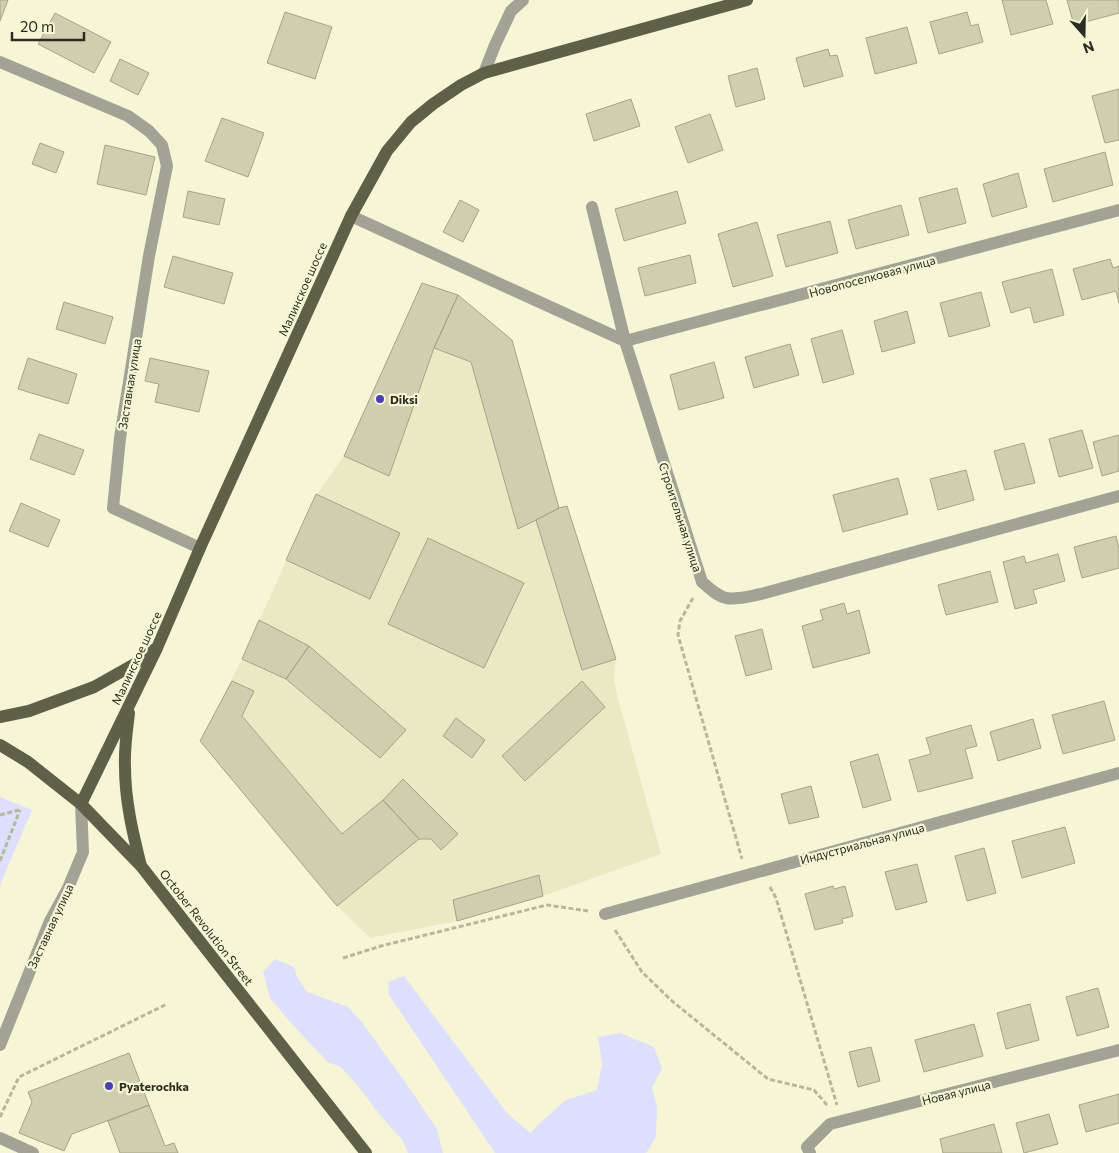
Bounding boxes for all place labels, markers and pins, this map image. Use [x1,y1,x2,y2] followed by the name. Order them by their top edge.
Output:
[390,392,418,406] place label: Diksi
[374,393,386,405] marker: Diksi
[119,1079,189,1093] place label: Pyaterochka
[103,1080,115,1092] marker: Pyaterochka

